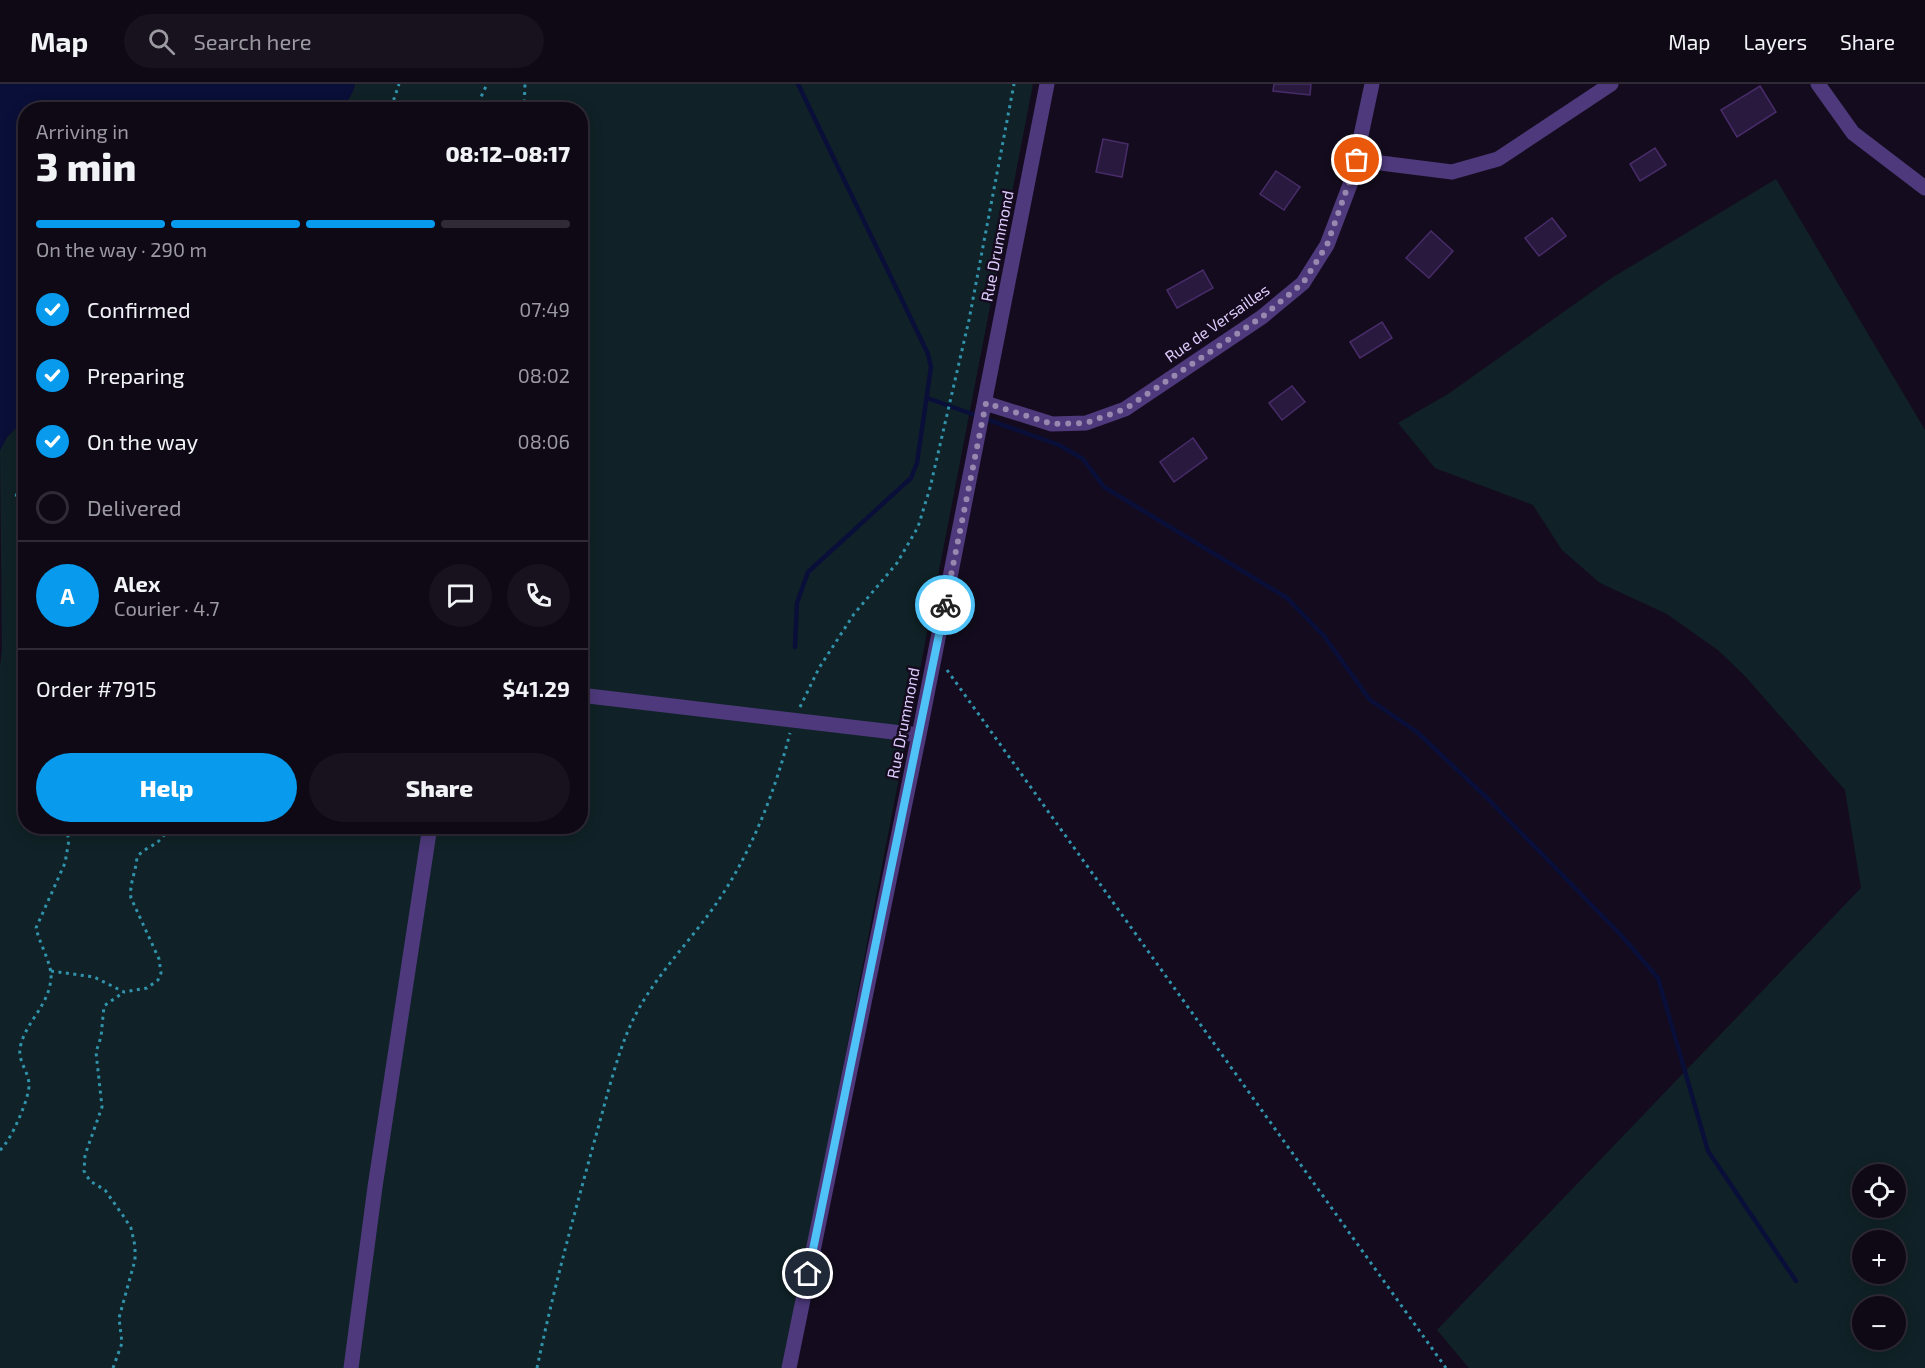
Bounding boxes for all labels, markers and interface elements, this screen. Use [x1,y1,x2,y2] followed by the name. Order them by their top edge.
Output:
[124,14,544,68] search box
[30,24,88,58] text: Map
[145,25,178,58] icon: search
[193,28,312,54] text: Search here
[1668,29,1710,54] text: Map
[1743,29,1807,54] text: Layers
[1840,29,1895,54] text: Share
[36,119,129,143] text: Arriving in
[1331,134,1382,185] pin
[445,140,570,166] text: 08:12–08:17
[36,142,136,189] text: 3 min
[1340,143,1373,176] icon: bag
[976,189,1017,303] street label: Rue Drummond
[36,237,207,261] text: On the way · 290 m
[1161,279,1273,366] street label: Rue de Versailles
[36,293,69,326] icon: check
[87,296,191,322] text: Confirmed
[519,297,570,321] text: 07:49
[36,359,69,392] icon: check
[87,362,185,388] text: Preparing
[518,363,570,387] text: 08:02
[36,425,69,458] icon: check
[87,428,198,454] text: On the way
[518,429,570,453] text: 08:06
[87,494,182,520] text: Delivered
[429,564,492,627] button: chat
[507,564,570,627] button: phone
[114,570,160,596] text: Alex
[915,575,975,635] courier
[60,582,75,608] text: A
[929,589,962,622] icon: bike
[114,596,220,620] text: Courier · 4.7
[882,666,923,780] street label: Rue Drummond
[36,675,156,701] text: Order #7915
[503,675,570,701] text: $41.29
[36,753,297,822] button: Help
[309,753,570,822] button: Share
[1852,1164,1906,1350] map controls
[1852,1164,1906,1218] button: locate
[1852,1230,1906,1284] button: +
[782,1248,833,1299] pin
[791,1257,824,1290] icon: home
[1852,1296,1906,1350] button: −

